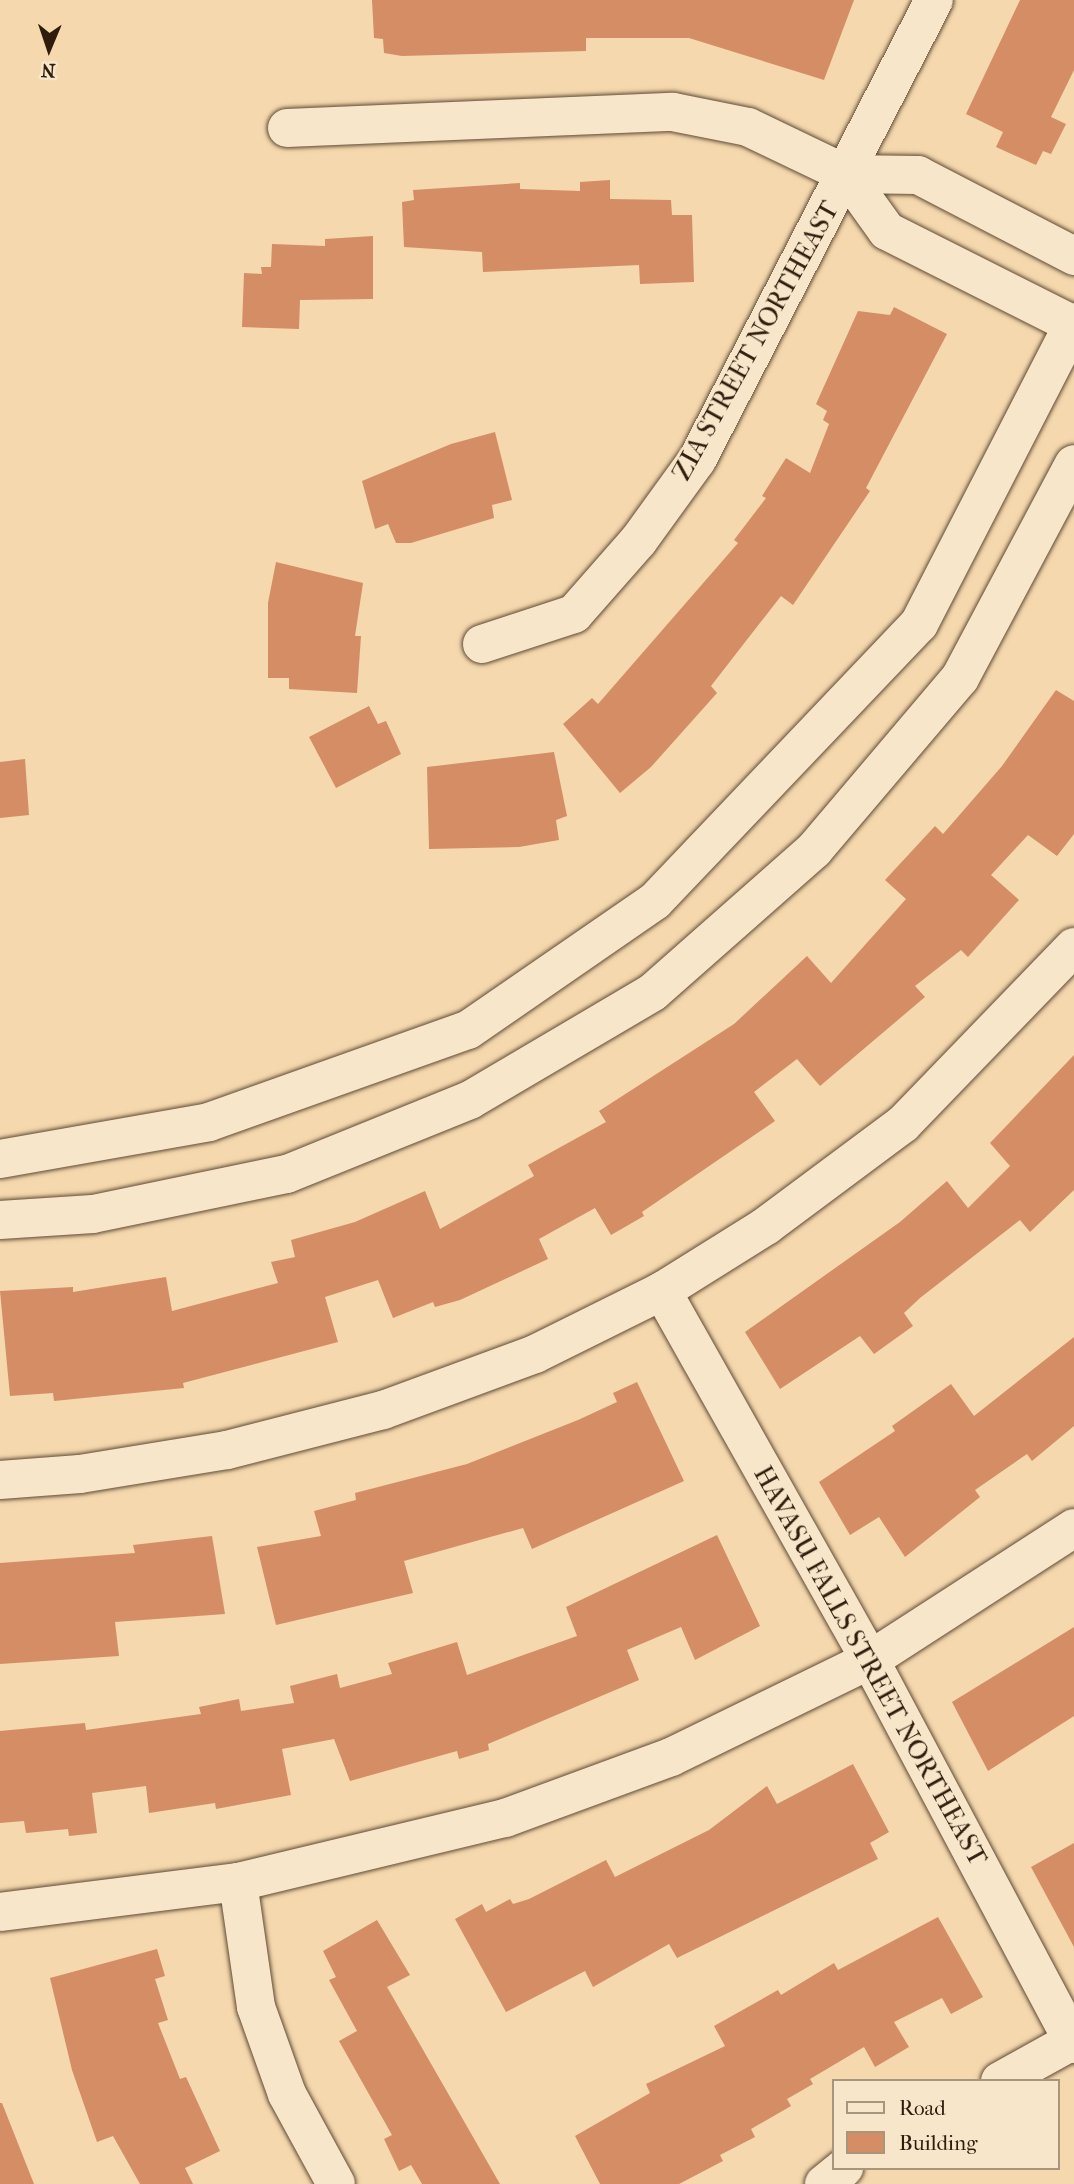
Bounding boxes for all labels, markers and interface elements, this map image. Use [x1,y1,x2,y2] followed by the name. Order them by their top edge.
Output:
[14,14,84,84] north arrow
[41,59,56,81] text: N
[666,196,846,486] street label: ZIA STREET NORTHEAST
[747,1461,993,1871] street label: HAVASU FALLS STREET NORTHEAST
[832,2079,1060,2170] legend
[899,2096,946,2120] text: Road
[899,2131,977,2155] text: Building

